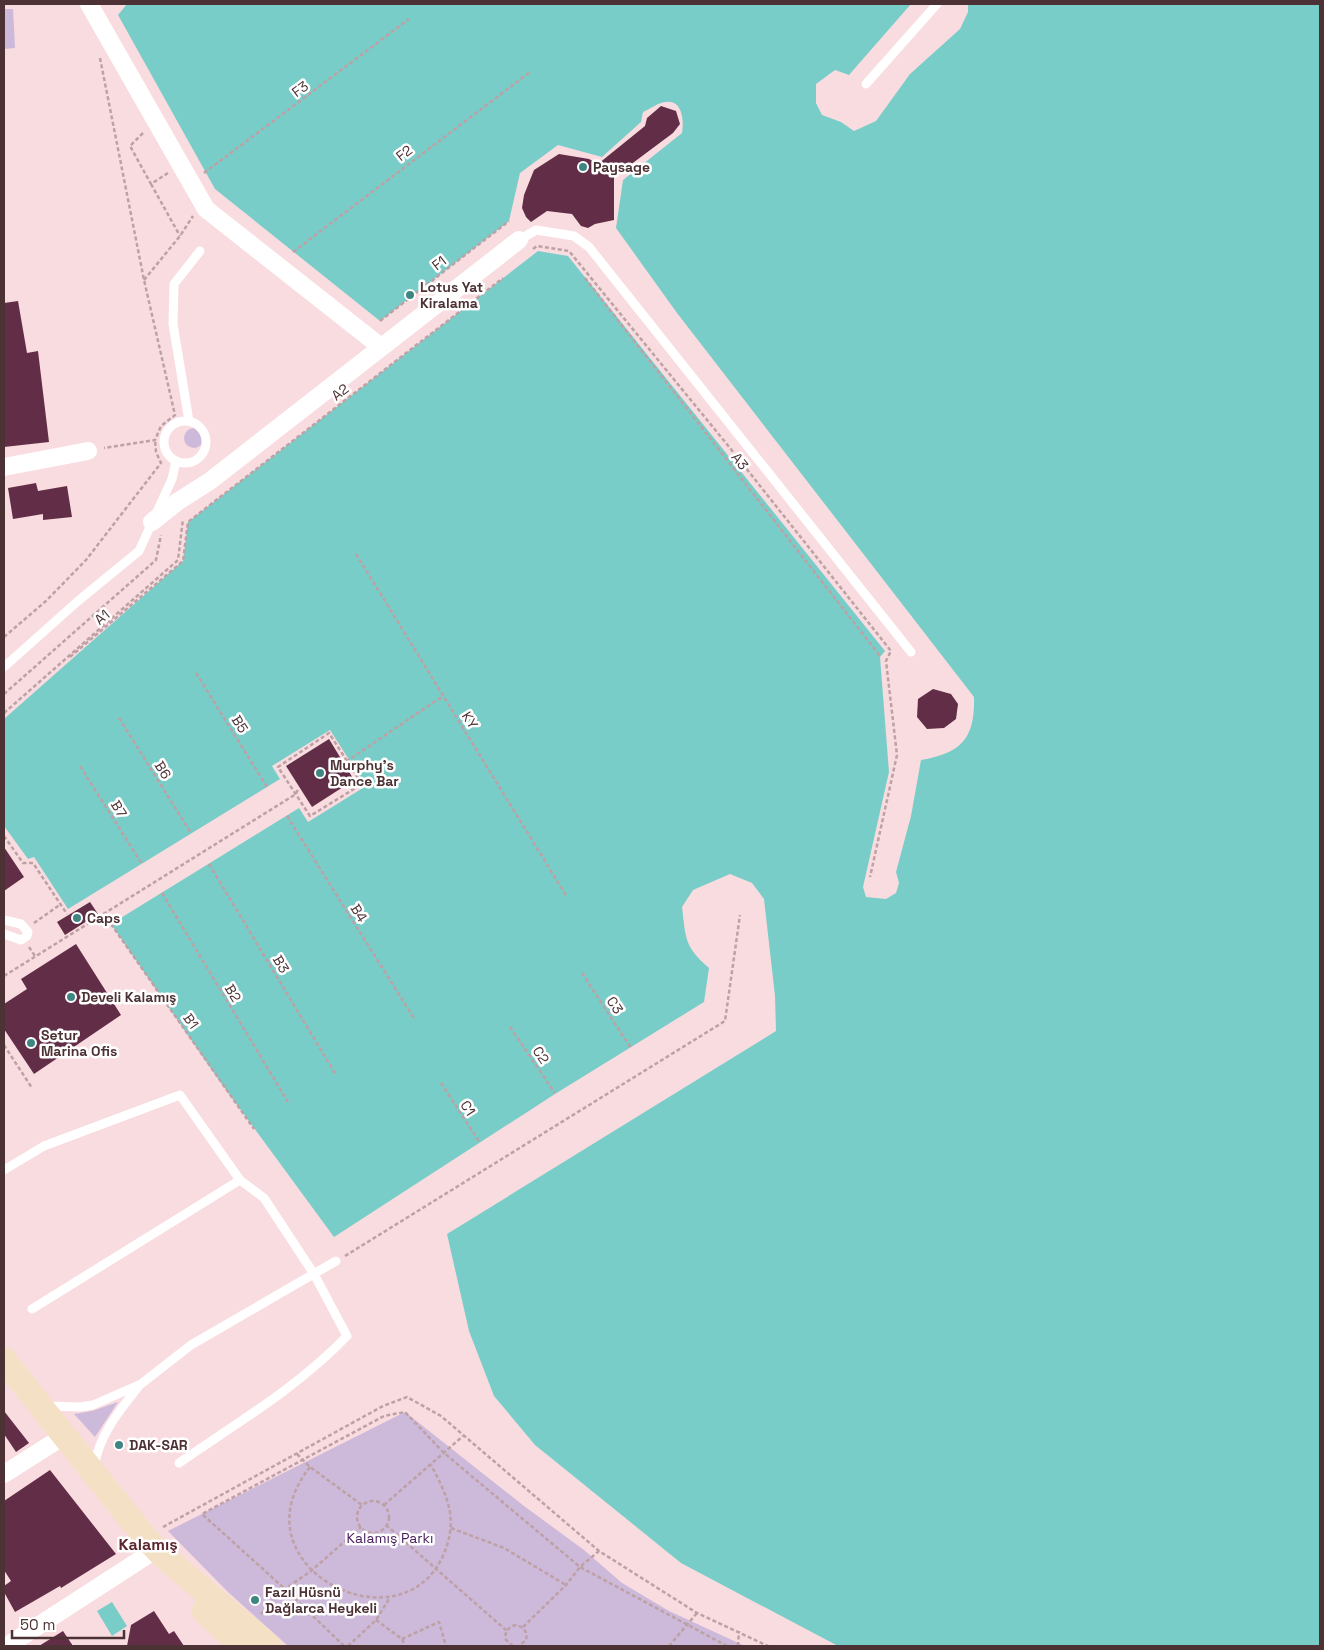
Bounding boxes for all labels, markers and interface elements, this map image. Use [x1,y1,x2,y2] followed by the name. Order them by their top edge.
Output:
[288,77,312,101] street label: F3
[392,141,416,165] street label: F2
[593,158,650,176] place label: Paysage
[577,161,589,173] marker: Paysage
[428,252,450,274] street label: F1
[420,278,483,312] place label: Lotus Yat Kiralama
[404,289,416,301] marker: Lotus Yat Kiralama
[328,380,352,404] street label: A2
[728,449,752,473] street label: A3
[91,605,113,629] street label: A1
[458,708,482,732] street label: KY
[228,712,252,736] street label: B5
[330,756,399,790] place label: Murphy's Dance Bar
[151,758,175,782] street label: B6
[314,767,326,779] marker: Murphy's Dance Bar
[107,797,131,821] street label: B7
[347,901,372,926] street label: B4
[87,909,120,927] place label: Caps
[71,912,83,924] marker: Caps
[269,952,293,976] street label: B3
[221,981,245,1005] street label: B2
[81,988,176,1006] place label: Develi Kalamış
[65,991,77,1003] marker: Develi Kalamış
[603,993,627,1017] street label: C3
[179,1010,203,1032] street label: B1
[41,1026,117,1060] place label: Setur Marina Ofis
[25,1037,37,1049] marker: Setur Marina Ofis
[529,1043,553,1067] street label: C2
[456,1097,480,1119] street label: C1
[129,1436,188,1454] place label: DAK-SAR
[113,1439,125,1451] marker: DAK-SAR
[346,1529,434,1547] park label: Kalamış Parkı
[118,1534,178,1555] district label: Kalamış
[265,1583,377,1617] place label: Fazıl Hüsnü Dağlarca Heykeli
[249,1594,261,1606] marker: Fazıl Hüsnü Dağlarca Heykeli
[12,1608,125,1640] scale bar
[20,1615,55,1634] text: 50 m

